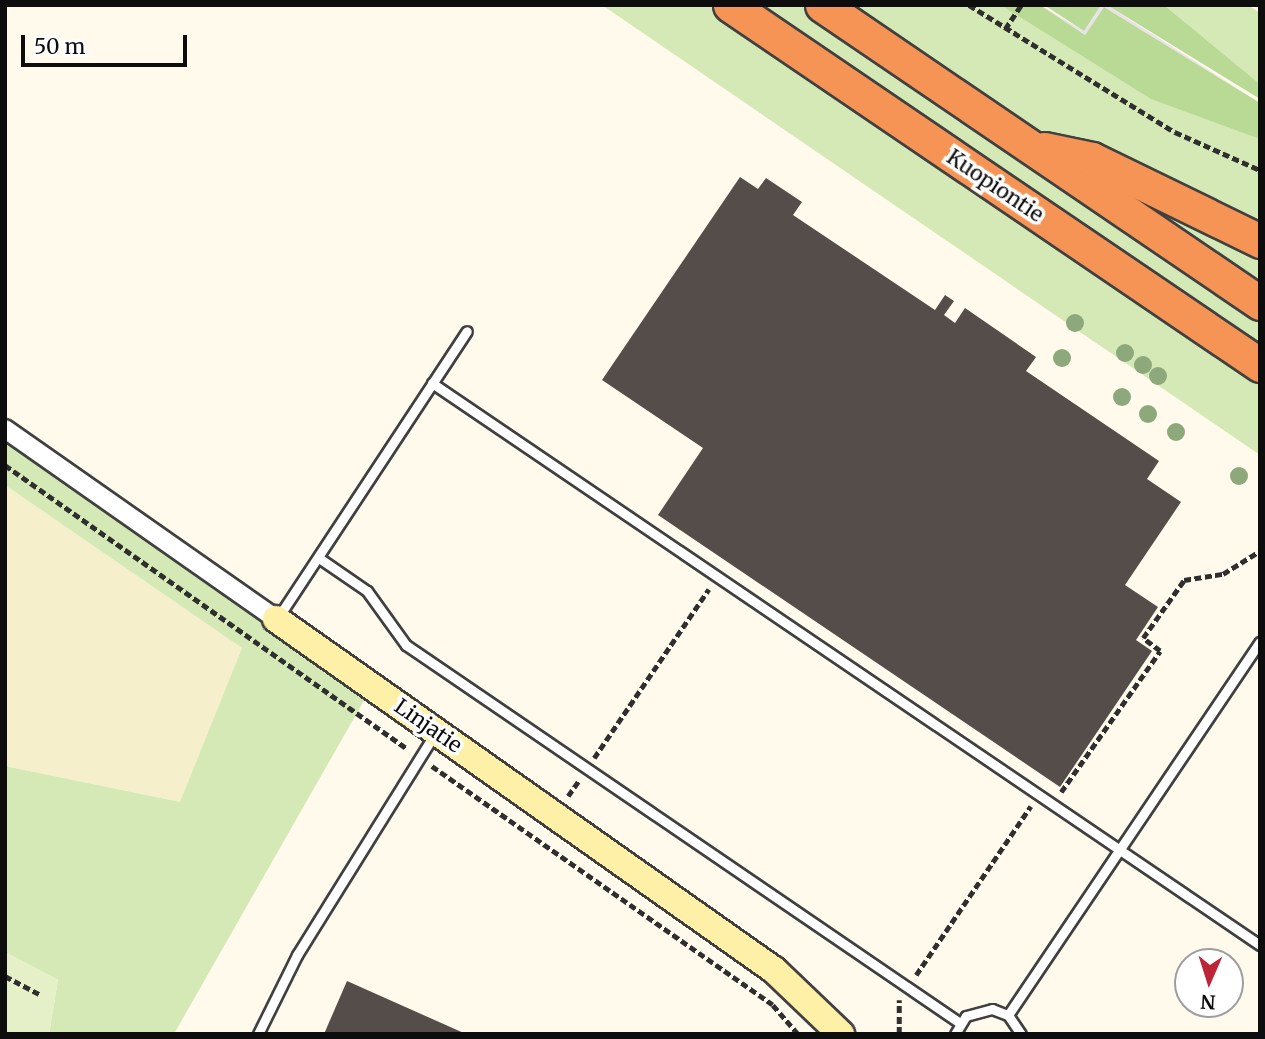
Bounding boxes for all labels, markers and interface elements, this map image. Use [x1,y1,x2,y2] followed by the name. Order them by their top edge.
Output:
[24,21,191,65] scale bar
[34,33,85,60] text: 50 m
[942,144,1048,228] street label: Kuopiontie
[389,694,467,758] street label: Linjatie
[1174,948,1244,1018] north arrow
[1200,990,1216,1014] text: N

